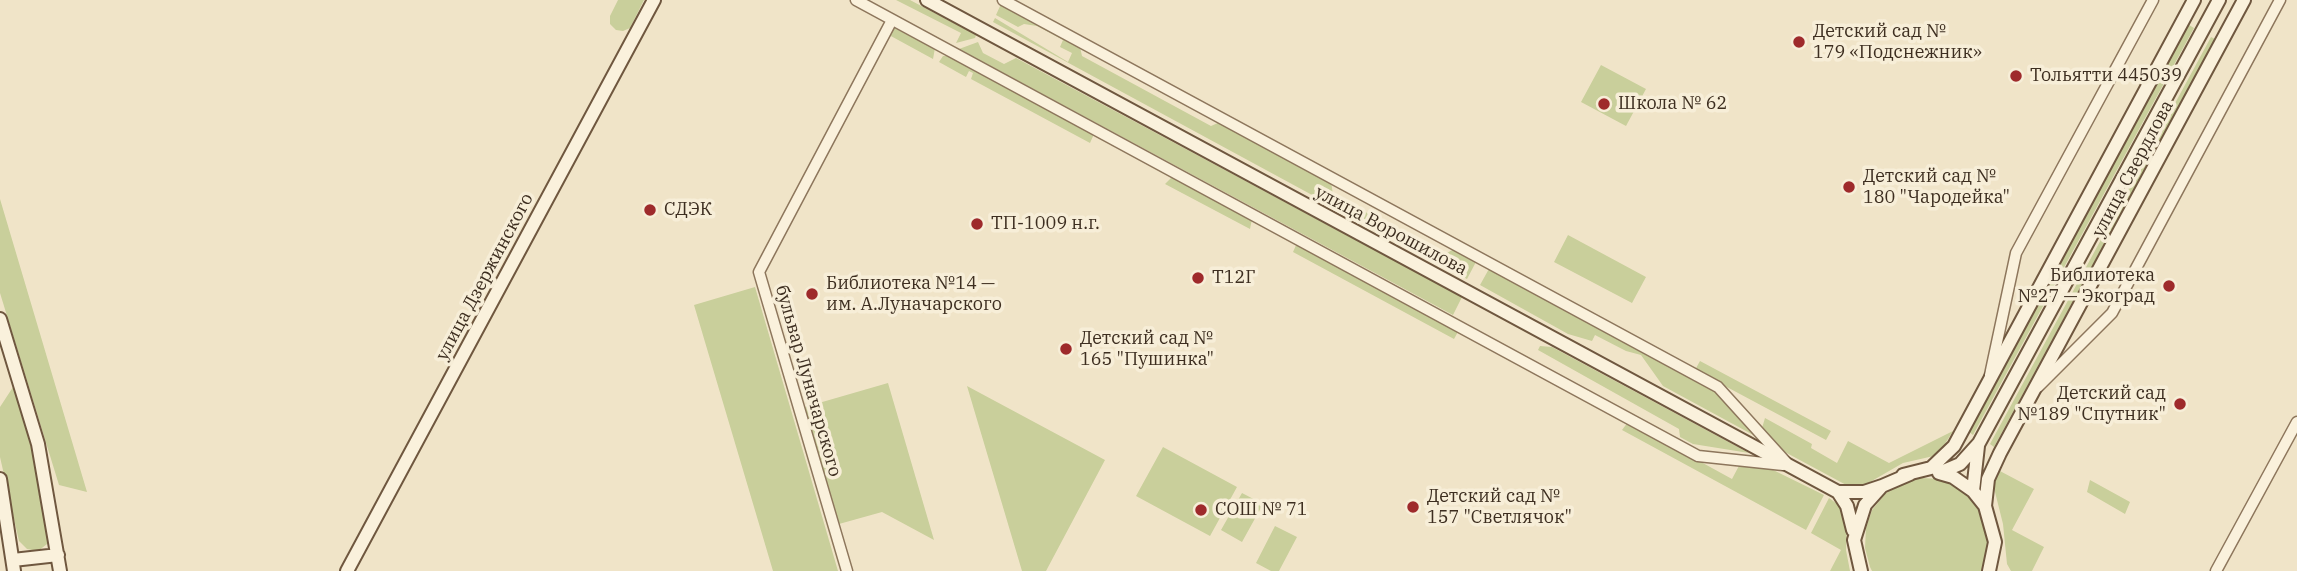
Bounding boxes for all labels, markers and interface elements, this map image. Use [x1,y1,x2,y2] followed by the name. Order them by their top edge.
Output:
[1813,21,1982,64] place label: Детский сад № 179 «Подснежник»
[1791,34,1807,50] marker: Детский сад № 179 «Подснежник»
[2030,65,2182,87] place label: Тольятти 445039
[2008,68,2024,84] marker: Тольятти 445039
[1618,93,1727,115] place label: Школа № 62
[1596,96,1612,112] marker: Школа № 62
[2088,97,2178,241] street label: улица Свердлова
[1863,166,2010,208] place label: Детский сад № 180 "Чародейка"
[1841,179,1857,195] marker: Детский сад № 180 "Чародейка"
[1311,182,1471,280] street label: улица Ворошилова
[432,190,538,364] street label: улица Дзержинского
[664,199,712,221] place label: СДЭК
[642,202,658,218] marker: СДЭК
[991,213,1100,235] place label: ТП-1009 н.г.
[969,216,985,232] marker: ТП-1009 н.г.
[2018,265,2155,308] place label: Библиотека №27 — Экоград
[1212,267,1255,289] place label: T12Г
[1190,270,1206,286] marker: T12Г
[826,273,1002,316] place label: Библиотека №14 — им. А.Луначарского
[2161,278,2177,294] marker: Библиотека №27 — Экоград
[770,283,846,479] street label: бульвар Луначарского
[804,286,820,302] marker: Библиотека №14 — им. А.Луначарского
[1080,328,1214,370] place label: Детский сад № 165 "Пушинка"
[1058,341,1074,357] marker: Детский сад № 165 "Пушинка"
[2018,383,2166,426] place label: Детский сад №189 "Спутник"
[2172,396,2188,412] marker: Детский сад №189 "Спутник"
[1427,486,1572,528] place label: Детский сад № 157 "Светлячок"
[1215,499,1308,521] place label: СОШ № 71
[1405,499,1421,515] marker: Детский сад № 157 "Светлячок"
[1193,502,1209,518] marker: СОШ № 71

